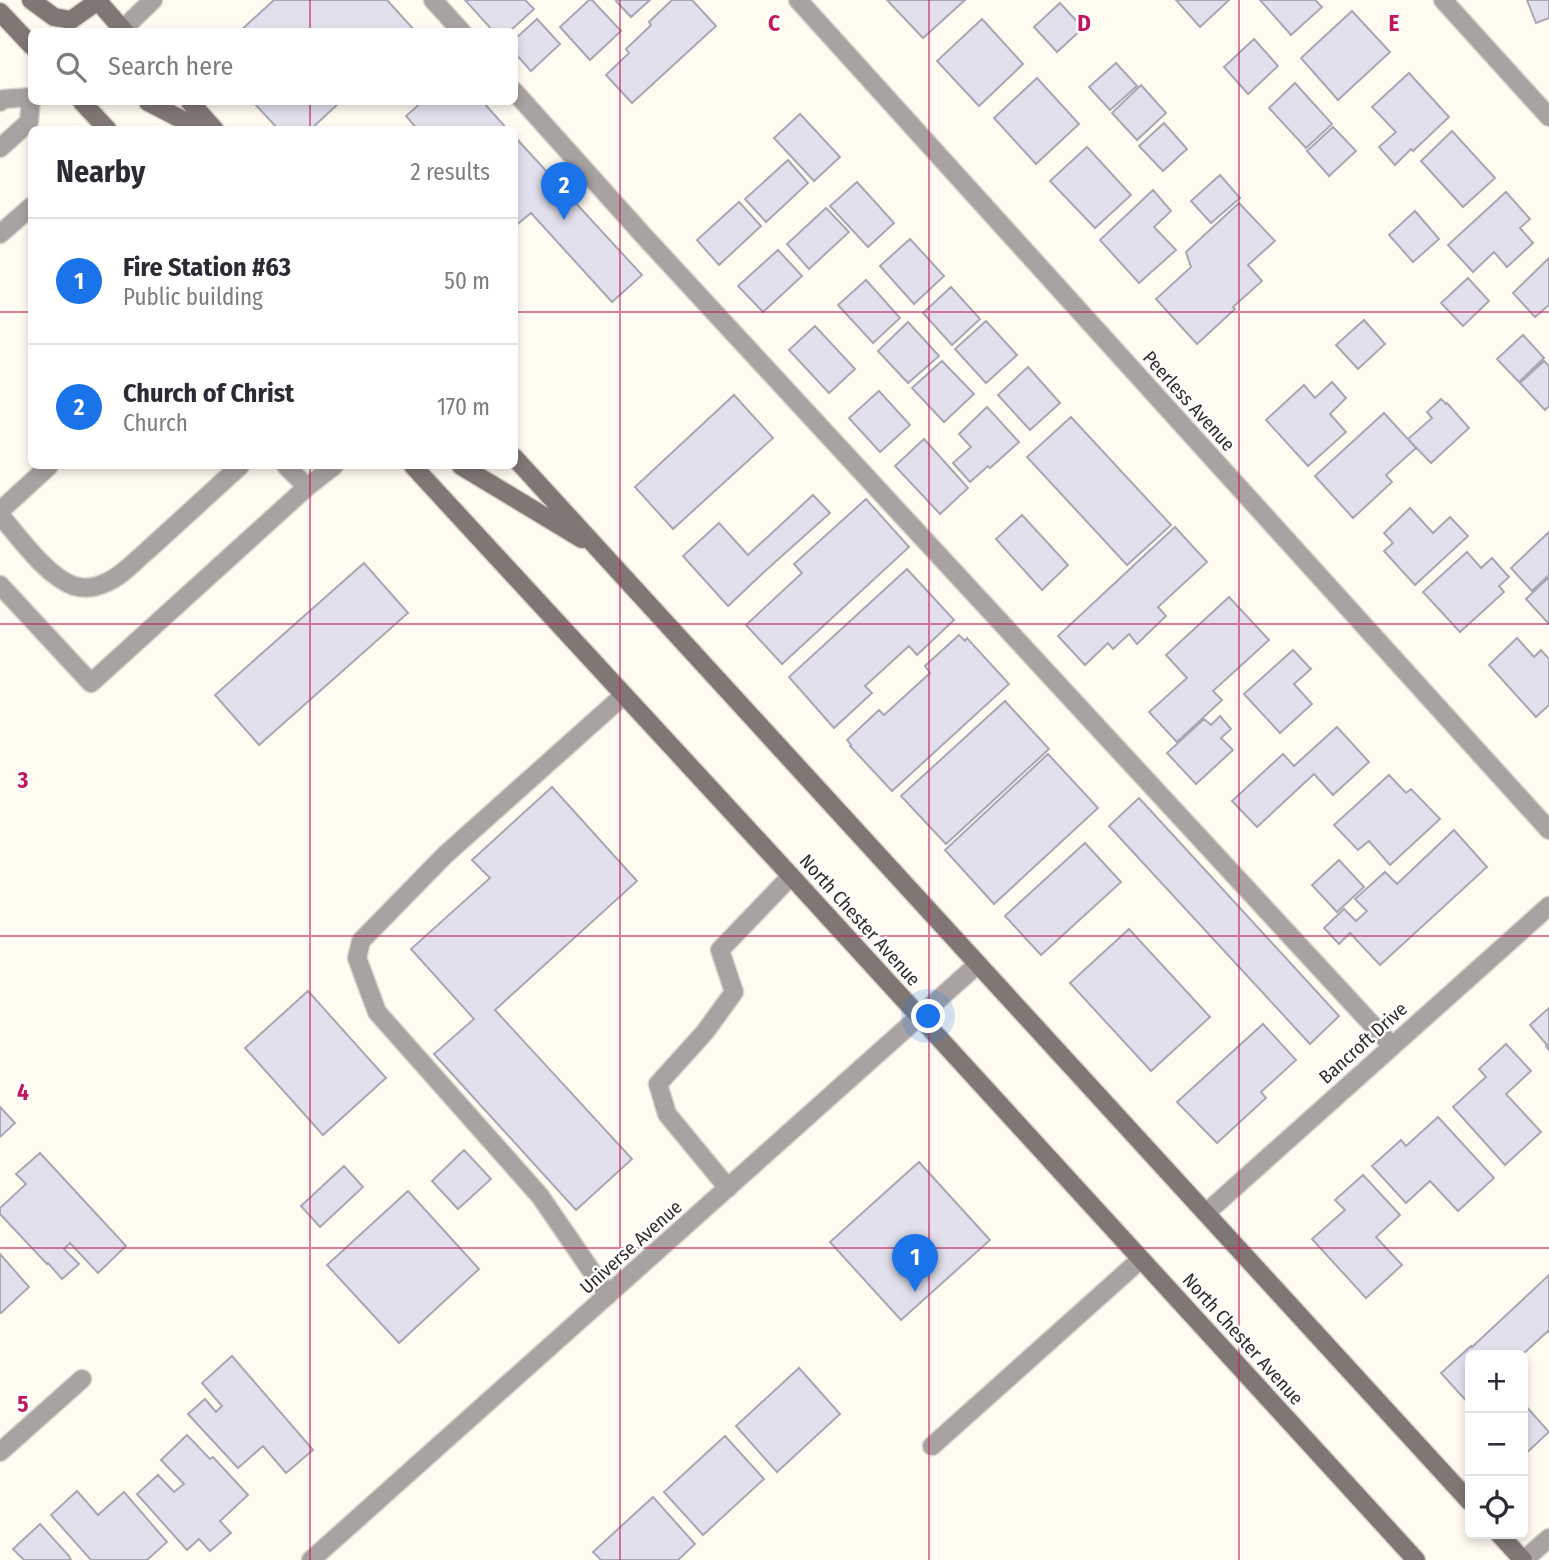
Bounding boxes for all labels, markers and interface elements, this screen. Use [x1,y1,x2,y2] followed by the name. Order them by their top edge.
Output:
[768,9,780,37] text: C
[1077,9,1091,37] text: D
[1389,9,1400,37] text: E
[28,28,518,105] search box
[52,48,90,86] icon: search
[108,51,233,82] text: Search here
[56,154,145,190] text: Nearby
[410,158,490,186] text: 2 results
[541,162,587,220] pin: 2
[123,252,291,283] text: Fire Station #63
[74,267,84,295] text: 1
[444,267,490,295] text: 50 m
[123,283,263,311] text: Public building
[1138,346,1240,456] street label: Peerless Avenue
[123,378,294,409] text: Church of Christ
[74,393,84,421] text: 2
[437,393,490,421] text: 170 m
[123,409,188,437] text: Church
[17,766,29,794] text: 3
[795,849,925,991] street label: North Chester Avenue
[1314,997,1412,1089] street label: Bancroft Drive
[911,999,945,1033] your location
[17,1078,29,1106] text: 4
[575,1195,687,1299] street label: Universe Avenue
[892,1234,938,1292] pin: 1
[1178,1268,1308,1410] street label: North Chester Avenue
[1465,1350,1528,1539] map controls
[1465,1350,1528,1413] button: +
[17,1390,29,1418] text: 5
[1465,1413,1528,1476] button: −
[1465,1476,1528,1539] button: locate

